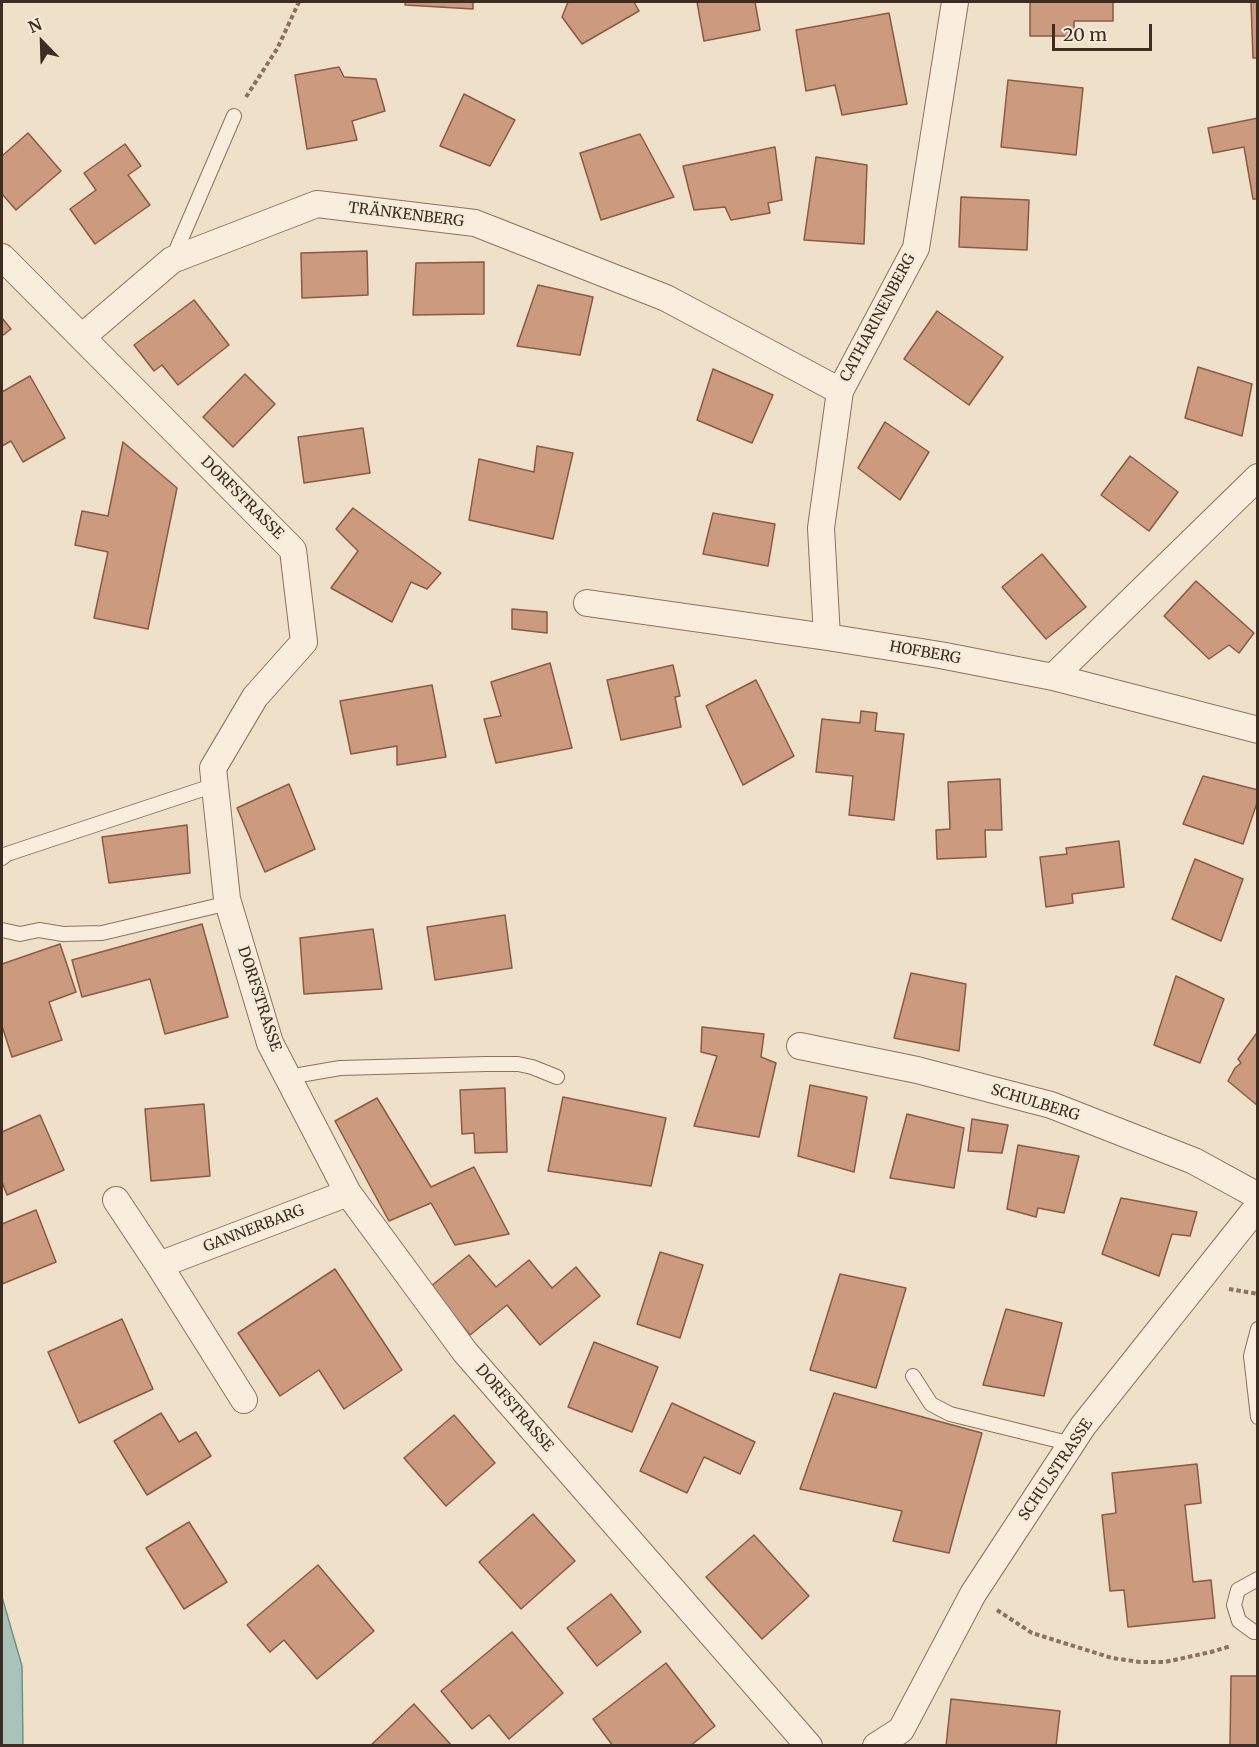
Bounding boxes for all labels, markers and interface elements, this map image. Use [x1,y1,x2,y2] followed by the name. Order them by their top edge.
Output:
[12,12,72,72] north arrow
[1055,12,1156,50] scale bar
[25,14,45,37] text: N
[1063,23,1107,46] text: 20 m
[347,199,465,231] street label: TRÄNKENBERG
[837,251,919,385] street label: CATHARINENBERG
[197,453,287,543] street label: DORFSTRASSE
[888,638,962,668] street label: HOFBERG
[234,944,284,1054] street label: DORFSTRASSE
[989,1081,1081,1125] street label: SCHULBERG
[201,1202,307,1256] street label: GANNERBARG
[471,1361,557,1455] street label: DORFSTRASSE
[1015,1416,1097,1524] street label: SCHULSTRASSE

